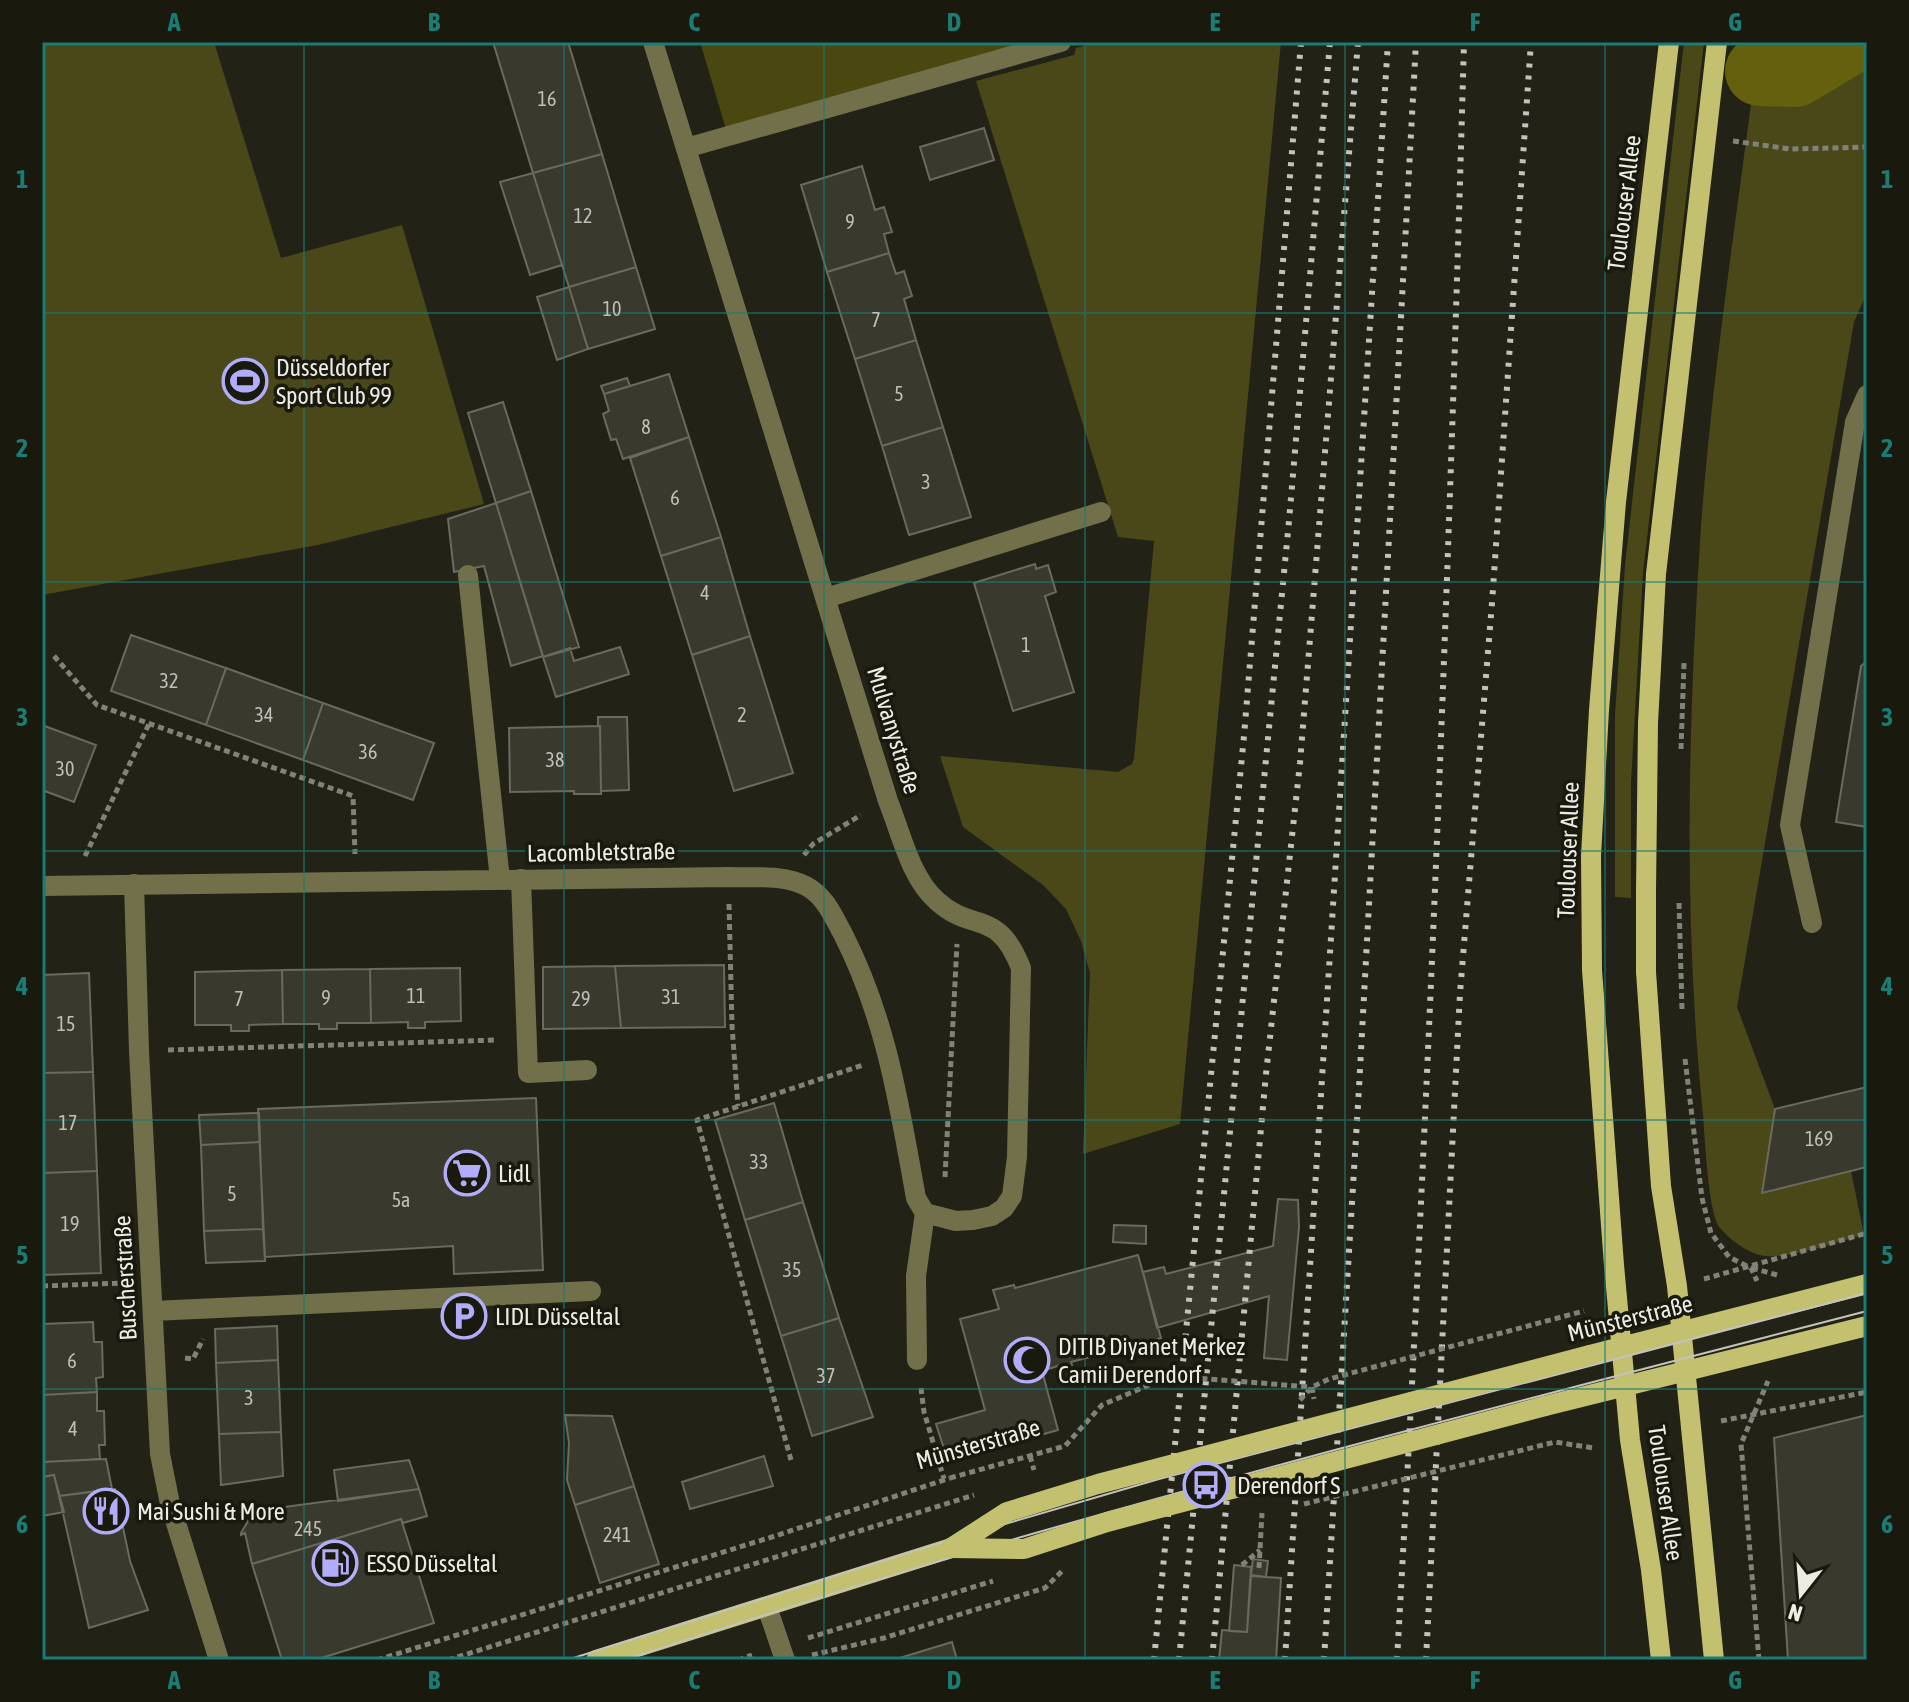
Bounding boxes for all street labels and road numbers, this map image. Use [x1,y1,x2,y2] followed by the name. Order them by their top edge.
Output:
[1602,134,1646,272] street label: Toulouser Allee
[862,663,926,797] street label: Mulvanystraße
[1552,781,1584,919] street label: Toulouser Allee
[527,837,675,867] street label: Lacombletstraße
[108,1215,142,1341] street label: Buscherstraße
[1565,1289,1695,1347] street label: Münsterstraße
[913,1413,1043,1475] street label: Münsterstraße
[1643,1423,1689,1563] street label: Toulouser Allee

